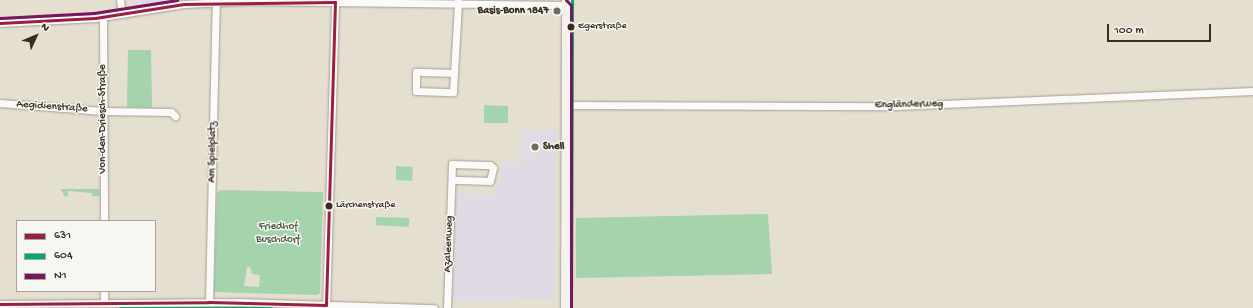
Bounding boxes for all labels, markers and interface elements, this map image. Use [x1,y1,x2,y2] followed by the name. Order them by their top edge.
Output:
[478,4,549,18] place label: Basis-Bonn 1847
[552,6,562,16] marker: Basis-Bonn 1847
[16,16,56,56] north arrow
[1109,16,1213,42] scale bar
[38,21,51,34] text: N
[578,21,627,33] place label: Egerstraße
[566,22,576,32] marker: Egerstraße
[1114,24,1144,38] text: 100 m
[96,64,110,174] street label: Von-den-Driesch-Straße
[16,98,88,116] street label: Aegidienstraße
[875,98,943,112] street label: Engländerweg
[206,121,220,183] street label: Am Spielplatz
[543,140,565,154] place label: Shell
[530,142,540,152] marker: Shell
[336,200,396,212] place label: Lärchenstraße
[324,201,334,211] marker: Lärchenstraße
[441,215,457,273] street label: Azaleenweg
[16,220,156,292] legend
[256,221,300,247] park label: Friedhof Buschdorf
[54,229,71,243] text: 631
[54,249,73,263] text: 604
[54,269,67,283] text: N1

